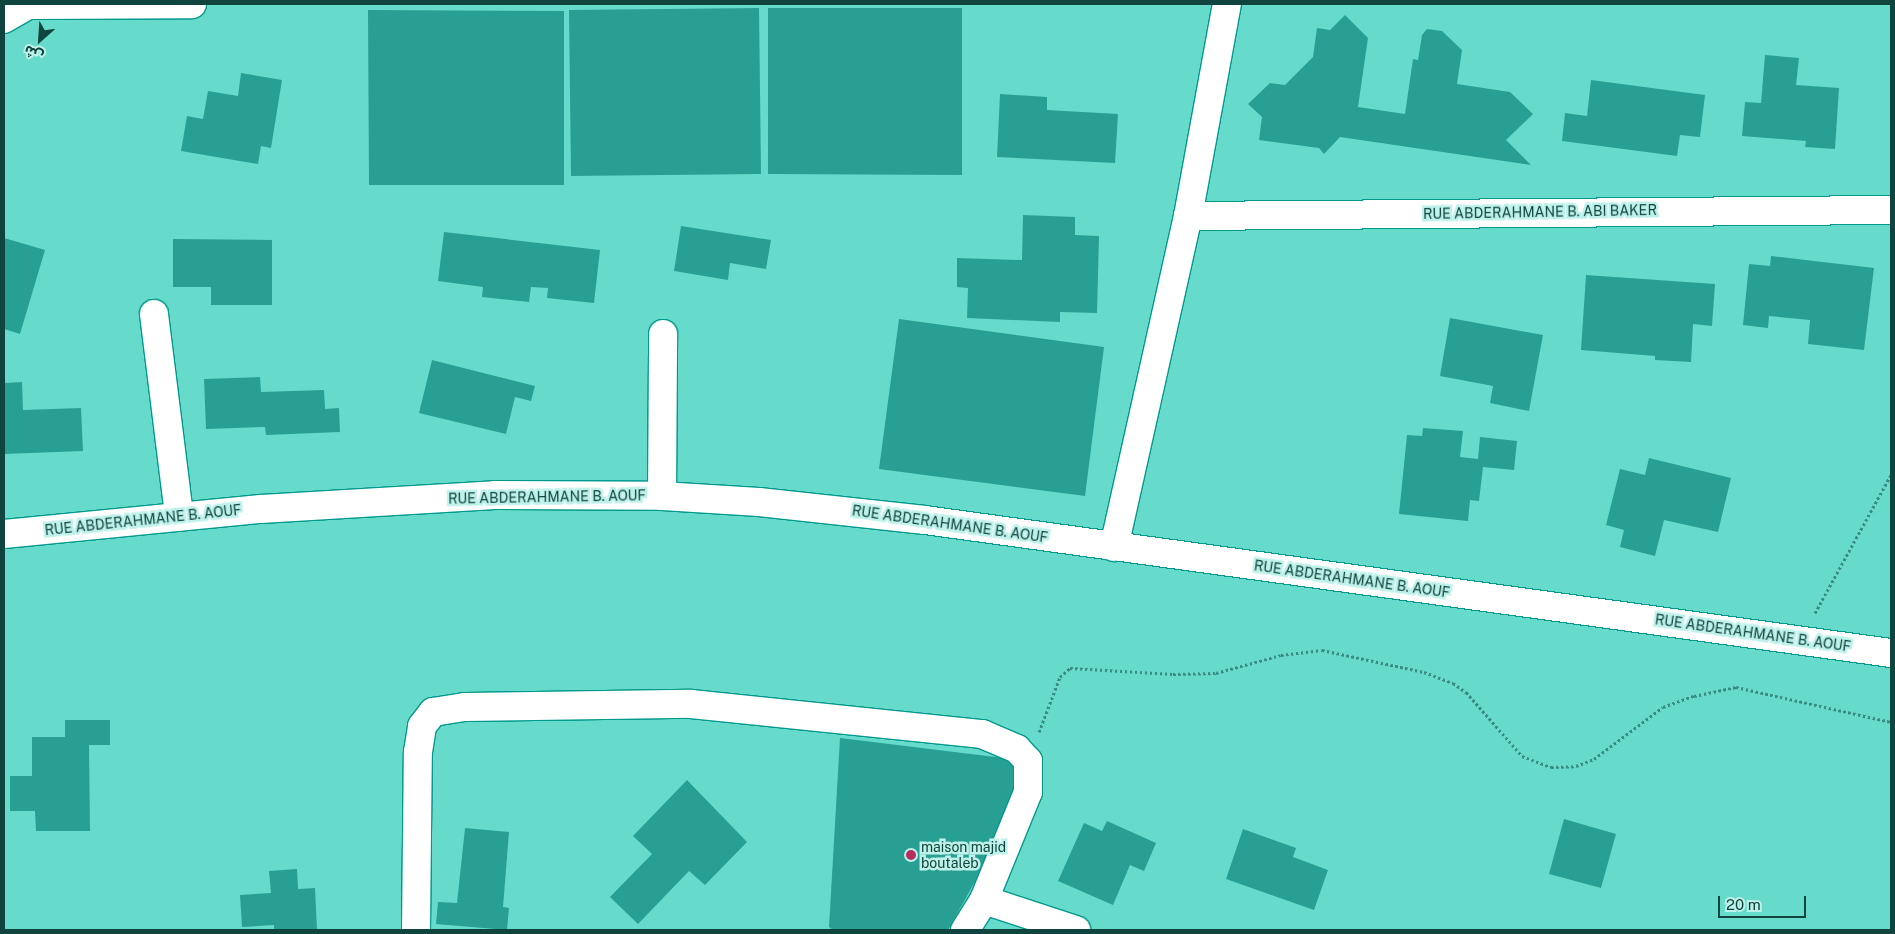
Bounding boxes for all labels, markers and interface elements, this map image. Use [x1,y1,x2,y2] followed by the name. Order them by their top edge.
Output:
[15,15,65,65] north arrow
[21,42,46,65] text: ش
[1423,202,1657,222] street label: RUE ABDERAHMANE B. ABI BAKER
[448,487,646,507] street label: RUE ABDERAHMANE B. AOUF
[44,501,242,539] street label: RUE ABDERAHMANE B. AOUF
[851,502,1049,546] street label: RUE ABDERAHMANE B. AOUF
[1253,557,1451,601] street label: RUE ABDERAHMANE B. AOUF
[1654,611,1852,655] street label: RUE ABDERAHMANE B. AOUF
[921,839,1006,872] place label: maison majid boutaleb
[905,849,917,861] marker: maison majid boutaleb
[1720,886,1808,918] scale bar
[1726,896,1761,913] text: 20 m

